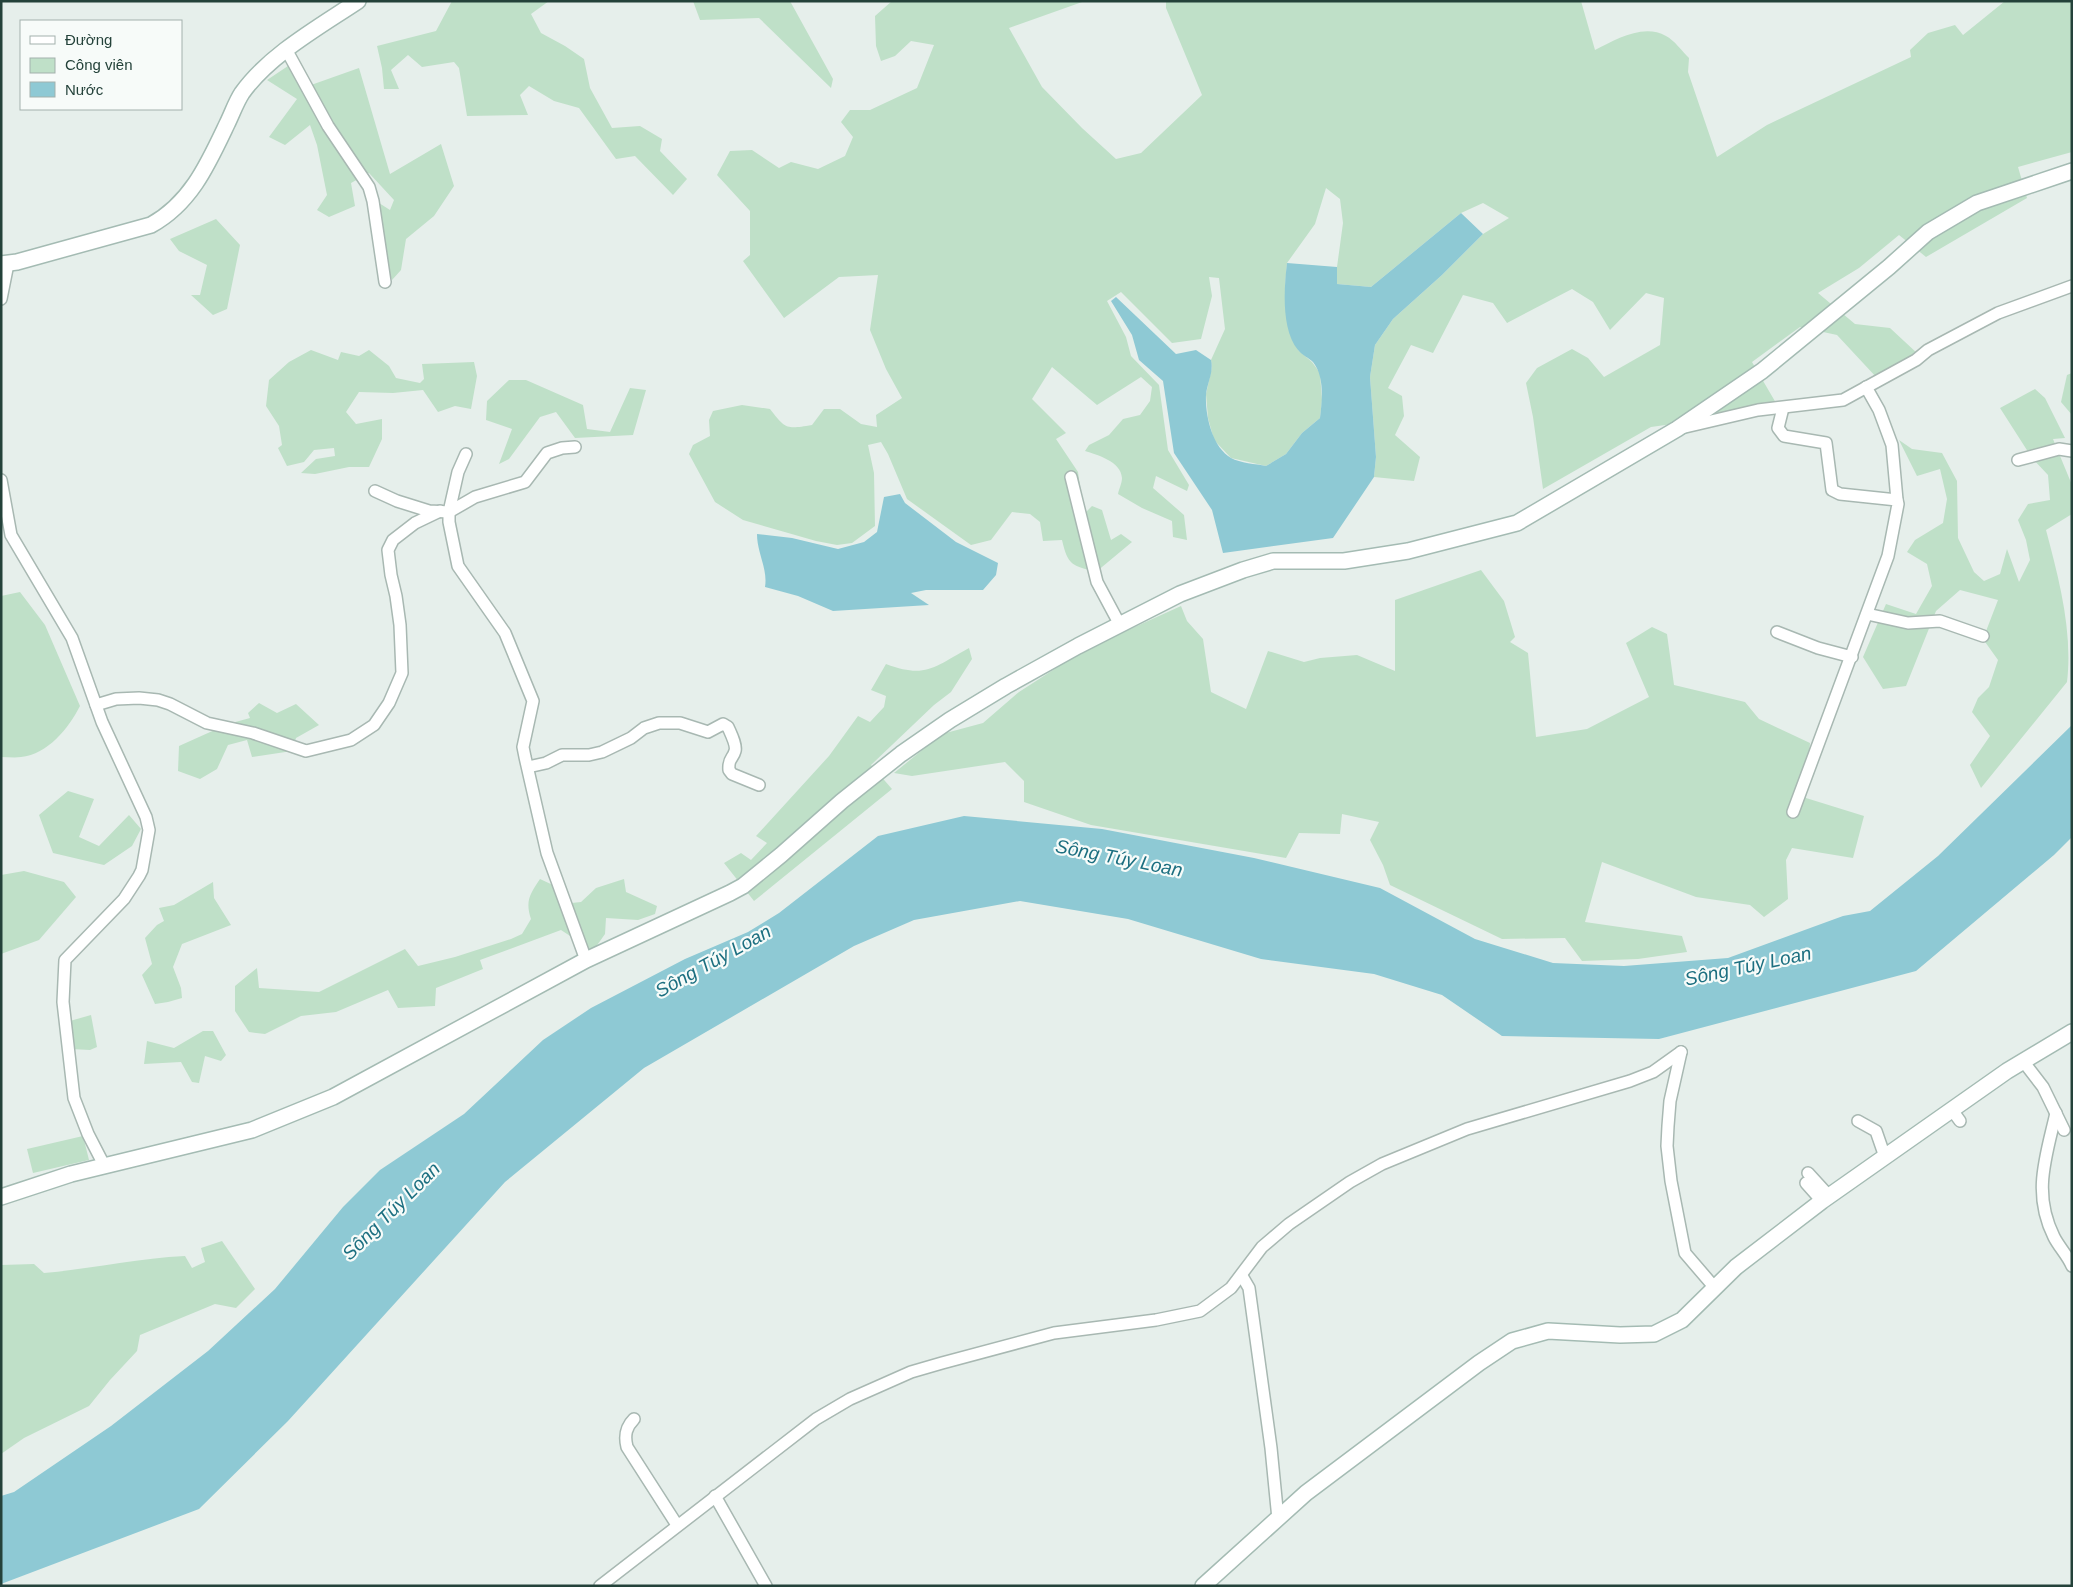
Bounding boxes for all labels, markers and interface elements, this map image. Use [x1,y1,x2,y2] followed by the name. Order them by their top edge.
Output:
[20,20,182,110] legend
[65,31,112,48] text: Đường
[65,56,133,73] text: Công viên
[65,81,104,98] text: Nước
[1054,835,1184,881] water label: Sông Túy Loan
[652,921,774,1001] water label: Sông Túy Loan
[1683,942,1813,990] water label: Sông Túy Loan
[338,1158,444,1264] water label: Sông Túy Loan

